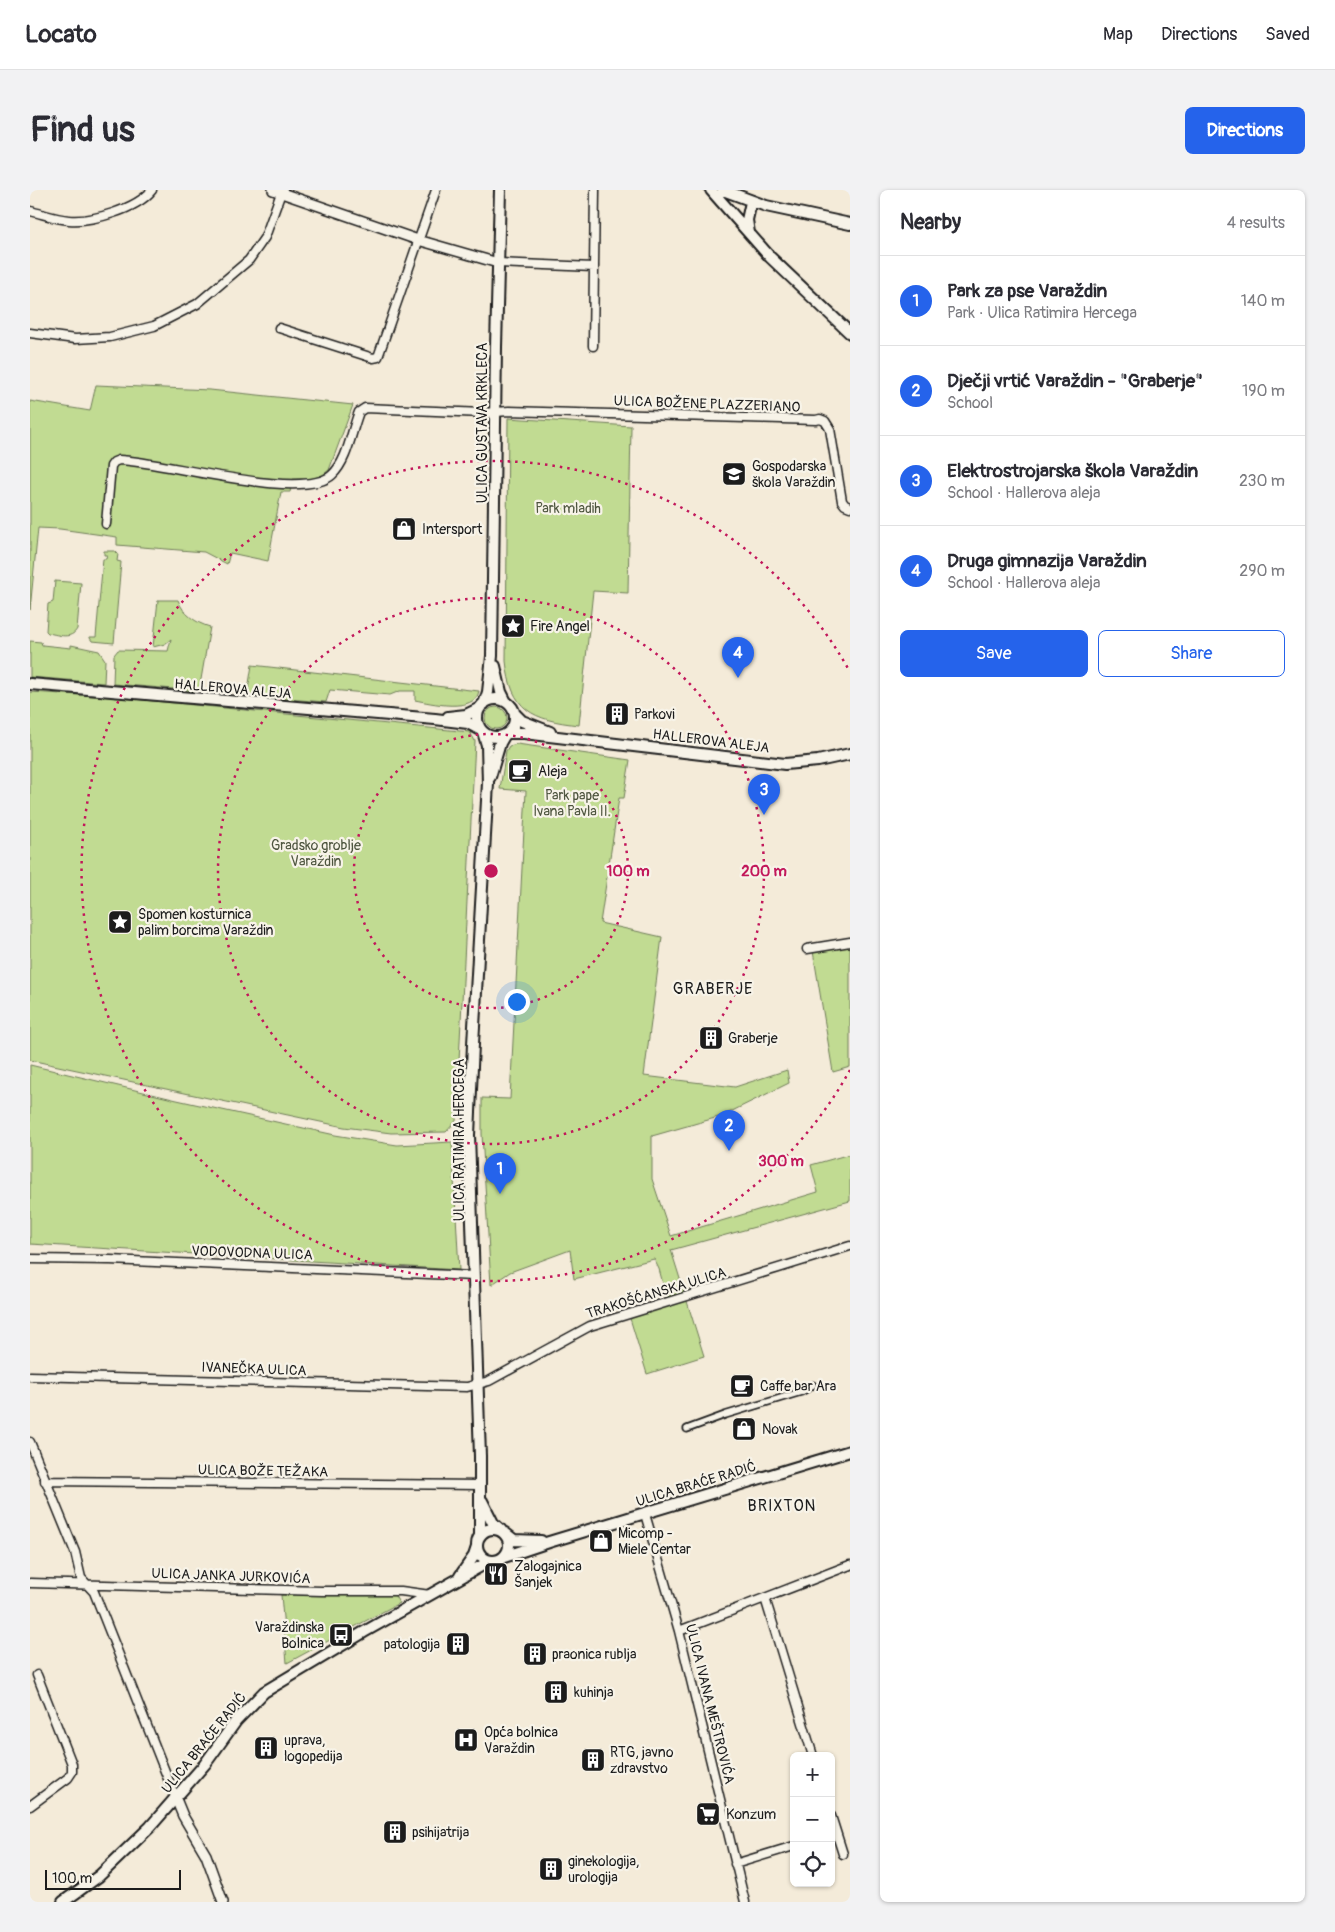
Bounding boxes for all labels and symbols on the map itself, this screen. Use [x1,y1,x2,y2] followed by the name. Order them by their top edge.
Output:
[474,343,491,503] street label: ULICA GUSTAVA KRKLECA
[613,392,801,416] street label: ULICA BOŽENE PLAZZERIANO
[752,458,835,491] place label: Gospodarska škola Varaždin
[721,461,747,487] school or university icon: Gospodarska škola Varaždin
[535,500,601,517] park label: Park mladih
[391,516,417,542] shop icon: Intersport
[422,521,483,538] place label: Intersport
[500,613,526,639] place icon: Fire Angel
[530,618,590,635] place label: Fire Angel
[722,637,754,678] pin: 4
[174,675,292,703] street label: HALLEROVA ALEJA
[604,701,630,727] building icon: Parkovi
[634,706,675,723] place label: Parkovi
[652,725,770,757] street label: HALLEROVA ALEJA
[507,758,533,784] cafe icon: Aleja
[538,763,567,780] place label: Aleja
[748,774,780,815] pin: 3
[533,787,611,820] park label: Park pape Ivana Pavla II.
[271,837,361,870] park label: Gradsko groblje Varaždin
[482,862,500,880] centre of rings
[607,862,649,881] text: 100 m
[741,862,787,881] text: 200 m
[138,906,274,939] place label: Spomen kosturnica palim borcima Varaždin
[107,909,133,935] place icon: Spomen kosturnica palim borcima Varaždin
[673,979,753,999] district label: GRABERJE
[504,989,530,1015] your location
[698,1025,724,1051] building icon: Graberje
[728,1030,778,1047] place label: Graberje
[451,1059,468,1221] street label: ULICA RATIMIRA HERCEGA
[713,1110,745,1151] pin: 2
[758,1152,804,1171] text: 300 m
[484,1153,516,1194] pin: 1
[191,1242,313,1264] street label: VODOVODNA ULICA
[584,1263,728,1322] street label: TRAKOŠĆANSKA ULICA
[201,1358,307,1379] street label: IVANEČKA ULICA
[729,1373,755,1399] cafe icon: Caffe bar Ara
[760,1378,836,1395] place label: Caffe bar Ara
[731,1416,757,1442] shop icon: Novak
[762,1421,798,1438] place label: Novak
[634,1457,758,1510] street label: ULICA BRAĆE RADIĆ
[198,1461,328,1481] street label: ULICA BOŽE TEŽAKA
[748,1496,816,1516] district label: BRIXTON
[618,1525,691,1558] place label: Micomp - Miele Centar
[588,1528,614,1554] shop icon: Micomp - Miele Centar
[514,1558,582,1591] place label: Zalogajnica Šanjek
[483,1561,509,1587] restaurant icon: Zalogajnica Šanjek
[151,1564,311,1587] street label: ULICA JANKA JURKOVIĆA
[255,1619,324,1652] place label: Varaždinska Bolnica
[328,1622,354,1648] bus stop icon: Varaždinska Bolnica
[682,1622,739,1786] street label: ULICA IVANA MEŠTROVIĆA
[445,1631,471,1657] building icon: patologija
[384,1636,440,1653] place label: patologija
[522,1641,548,1667] building icon: praonica rublja
[552,1646,637,1663] place label: praonica rublja
[543,1679,569,1705] building icon: kuhinja
[574,1684,614,1701] place label: kuhinja
[157,1688,250,1797] street label: ULICA BRAĆE RADIĆ
[484,1724,558,1757] place label: Opća bolnica Varaždin
[453,1727,479,1753] hospital icon: Opća bolnica Varaždin
[284,1732,342,1765] place label: uprava, logopedija
[253,1735,279,1761] building icon: uprava, logopedija
[610,1744,674,1777] place label: RTG, javno zdravstvo
[580,1747,606,1773] building icon: RTG, javno zdravstvo
[695,1801,721,1827] supermarket icon: Konzum
[726,1806,776,1823] place label: Konzum
[382,1819,408,1845] building icon: psihijatrija
[412,1824,469,1841] place label: psihijatrija
[568,1853,639,1886] place label: ginekologija, urologija
[538,1856,564,1882] building icon: ginekologija, urologija
[45,1867,181,1890] scale bar

